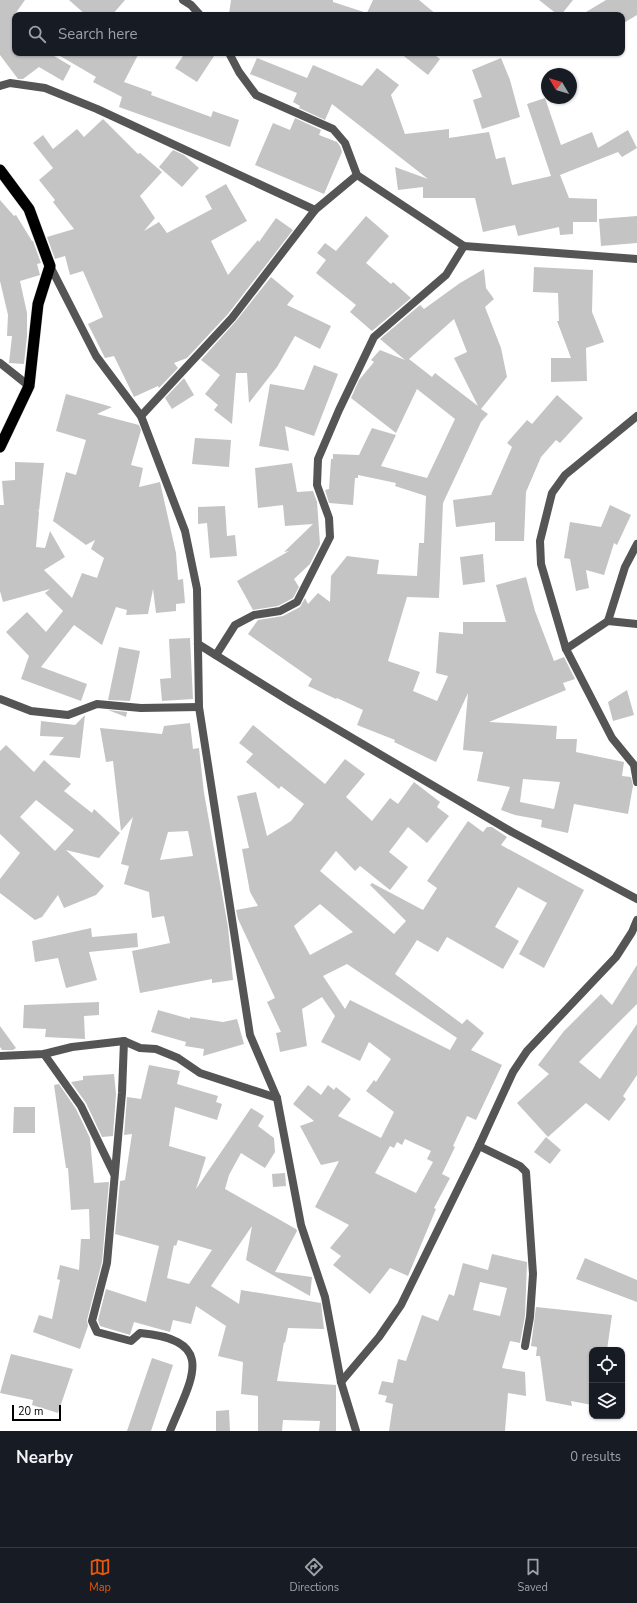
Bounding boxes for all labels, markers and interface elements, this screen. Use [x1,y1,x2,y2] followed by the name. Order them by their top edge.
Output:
[12,12,625,56] search box
[26,23,48,45] icon: search
[58,24,138,44] text: Search here
[541,68,577,104] north arrow
[589,1347,625,1419] map controls
[589,1347,625,1383] button: locate
[589,1383,625,1419] button: layers
[12,1403,61,1422] scale bar
[18,1404,43,1419] text: 20 m
[16,1446,73,1469] text: Nearby
[570,1448,621,1466] text: 0 results
[89,1556,111,1595] tab: Map
[289,1556,339,1595] tab: Directions
[517,1556,548,1595] tab: Saved

